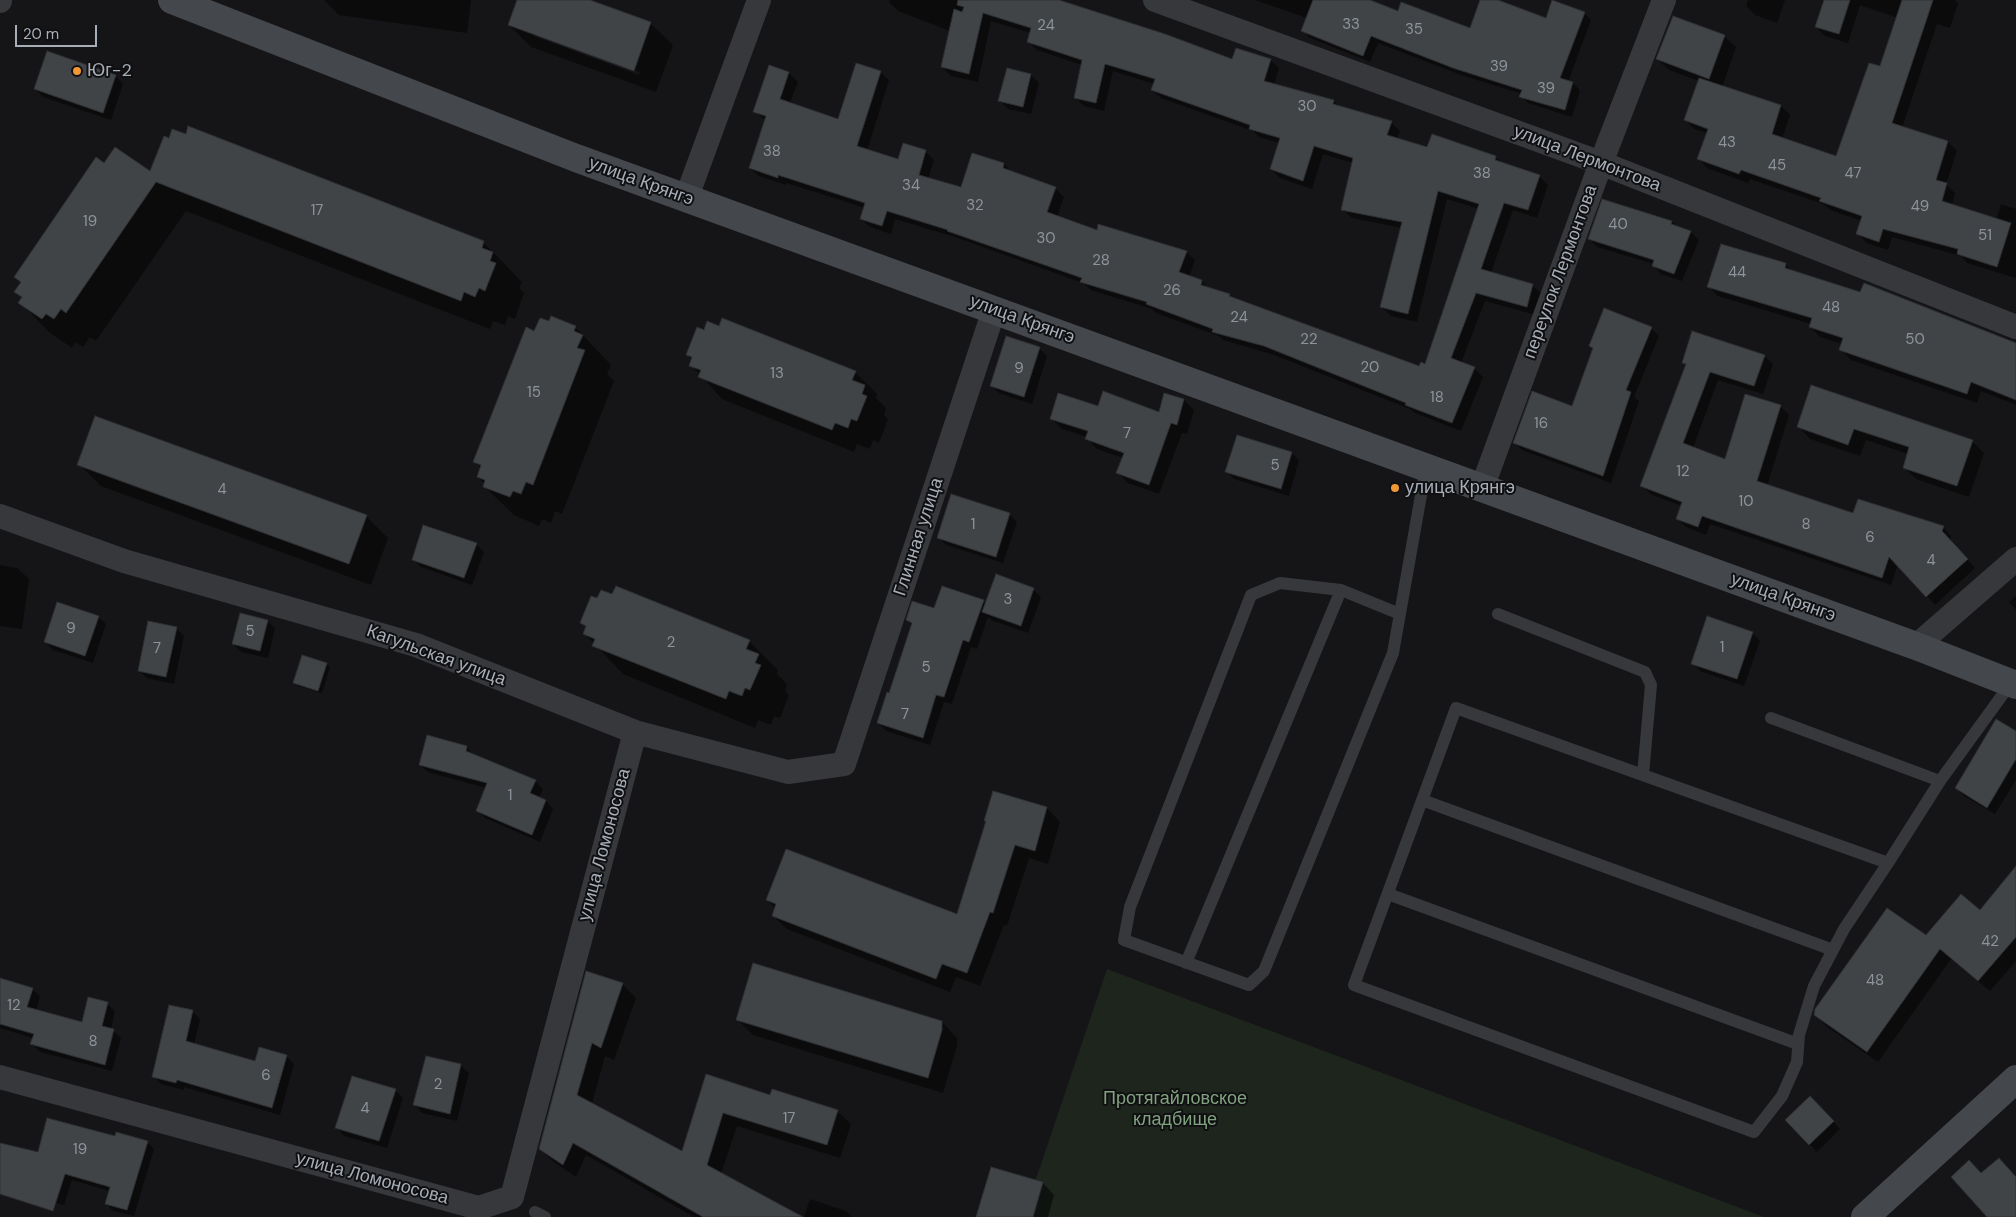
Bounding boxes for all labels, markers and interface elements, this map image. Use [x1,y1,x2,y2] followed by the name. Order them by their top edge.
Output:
[18,15,100,47] scale bar
[1342,16,1360,34] house number: 33
[1037,17,1055,35] house number: 24
[1405,21,1423,39] house number: 35
[23,24,59,44] text: 20 m
[1490,58,1508,76] house number: 39
[87,60,132,82] place label: Юг-2
[71,65,83,77] marker: Юг-2
[1537,80,1555,98] house number: 39
[1297,98,1317,116] house number: 30
[1510,121,1664,197] street label: улица Лермонтова
[1718,134,1736,152] house number: 43
[763,143,781,161] house number: 38
[586,153,696,211] street label: улица Крянгэ
[1768,157,1786,175] house number: 45
[1473,165,1491,183] house number: 38
[1844,165,1862,183] house number: 47
[902,177,920,195] house number: 34
[1520,182,1602,362] street label: переулок Лермонтова
[966,197,984,215] house number: 32
[1911,198,1929,216] house number: 49
[311,202,323,220] house number: 17
[83,213,97,231] house number: 19
[1608,216,1628,234] house number: 40
[1978,227,1992,245] house number: 51
[1036,230,1056,248] house number: 30
[1092,252,1110,270] house number: 28
[1728,264,1746,282] house number: 44
[1163,282,1181,300] house number: 26
[967,291,1077,349] street label: улица Крянгэ
[1822,299,1840,317] house number: 48
[1230,309,1248,327] house number: 24
[1300,331,1318,349] house number: 22
[1905,331,1925,349] house number: 50
[1361,359,1379,377] house number: 20
[1014,360,1024,378] house number: 9
[770,365,784,383] house number: 13
[527,384,541,402] house number: 15
[1430,389,1444,407] house number: 18
[1534,415,1548,433] house number: 16
[1123,425,1131,443] house number: 7
[1270,457,1280,475] house number: 5
[1676,463,1690,481] house number: 12
[890,475,948,599] street label: Глинная улица
[1405,477,1515,499] place label: улица Крянгэ
[217,481,227,499] house number: 4
[1389,482,1401,494] marker: улица Крянгэ
[1739,493,1753,511] house number: 10
[971,516,975,534] house number: 1
[1801,516,1811,534] house number: 8
[1865,529,1875,547] house number: 6
[1926,552,1936,570] house number: 4
[1728,569,1838,627] street label: улица Крянгэ
[1004,591,1012,609] house number: 3
[66,620,76,638] house number: 9
[363,621,509,691] street label: Кагульская улица
[245,623,255,641] house number: 5
[667,634,675,652] house number: 2
[1720,639,1724,657] house number: 1
[153,640,161,658] house number: 7
[921,659,931,677] house number: 5
[901,706,909,724] house number: 7
[574,766,636,924] street label: улица Ломоносова
[508,787,512,805] house number: 1
[1981,933,1999,951] house number: 42
[1866,972,1884,990] house number: 48
[7,997,21,1015] house number: 12
[88,1033,98,1051] house number: 8
[261,1067,271,1085] house number: 6
[434,1076,442,1094] house number: 2
[1103,1088,1247,1130] park label: Протягайловское кладбище
[360,1100,370,1118] house number: 4
[783,1110,795,1128] house number: 17
[73,1141,87,1159] house number: 19
[293,1148,451,1210] street label: улица Ломоносова

